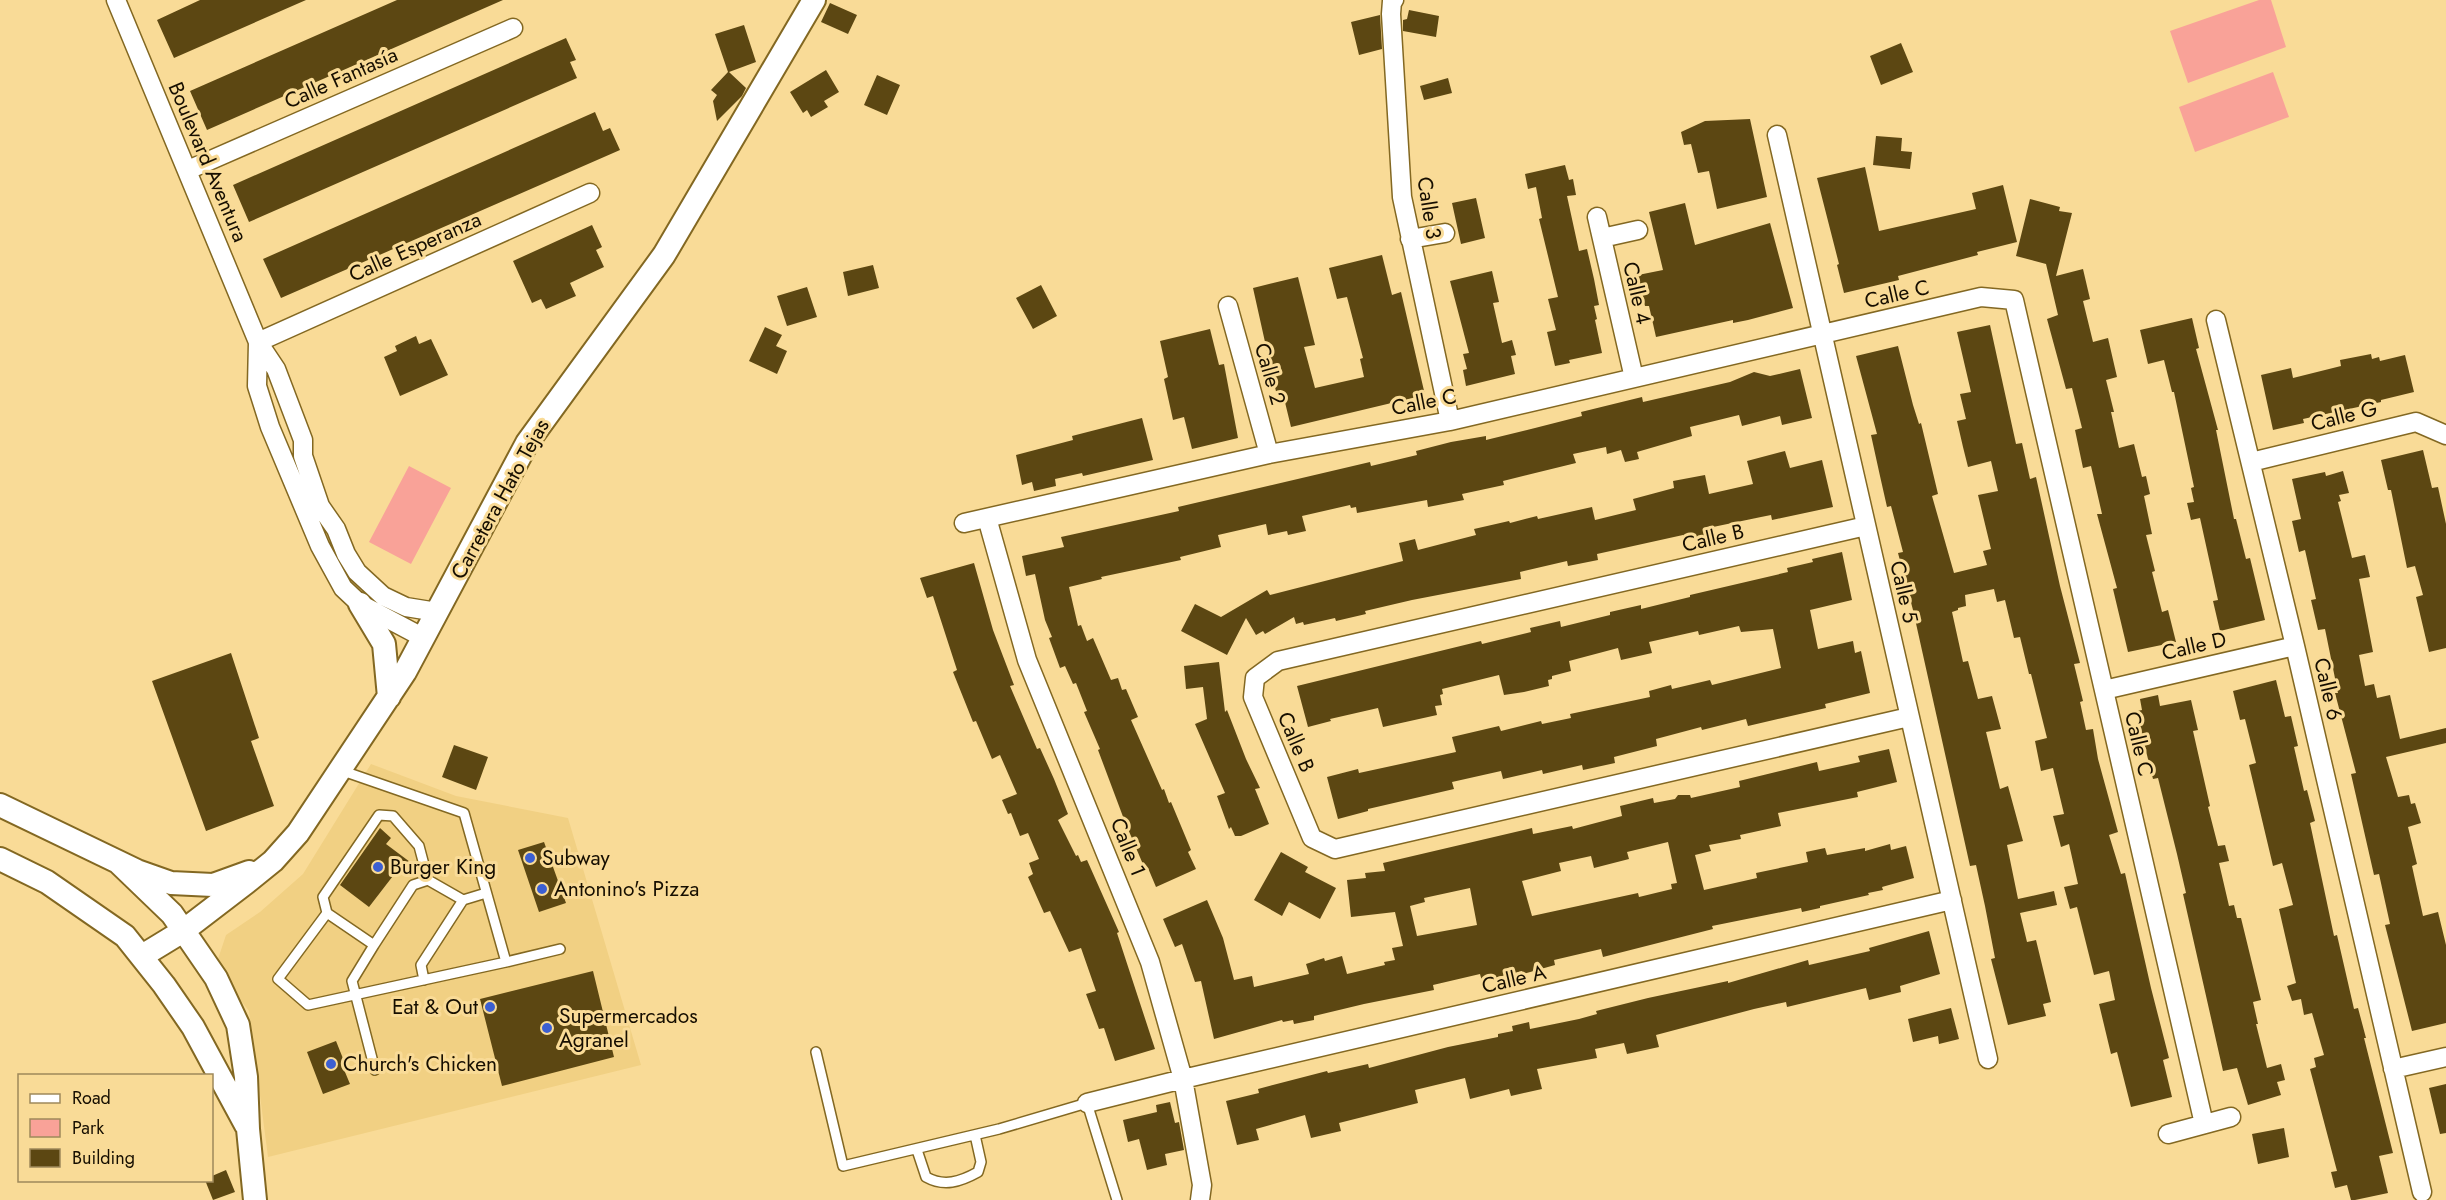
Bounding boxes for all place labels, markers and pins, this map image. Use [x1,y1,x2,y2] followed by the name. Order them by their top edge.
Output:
[542,843,610,873] place label: Subway
[523,851,537,865] marker: Subway
[390,852,496,882] place label: Burger King
[371,860,385,874] marker: Burger King
[554,874,699,904] place label: Antonino's Pizza
[535,882,549,896] marker: Antonino's Pizza
[392,992,478,1022] place label: Eat & Out
[483,1000,497,1014] marker: Eat & Out
[559,1001,698,1055] place label: Supermercados Agranel
[540,1021,554,1035] marker: Supermercados Agranel
[343,1049,497,1079] place label: Church's Chicken
[324,1057,338,1071] marker: Church's Chicken

